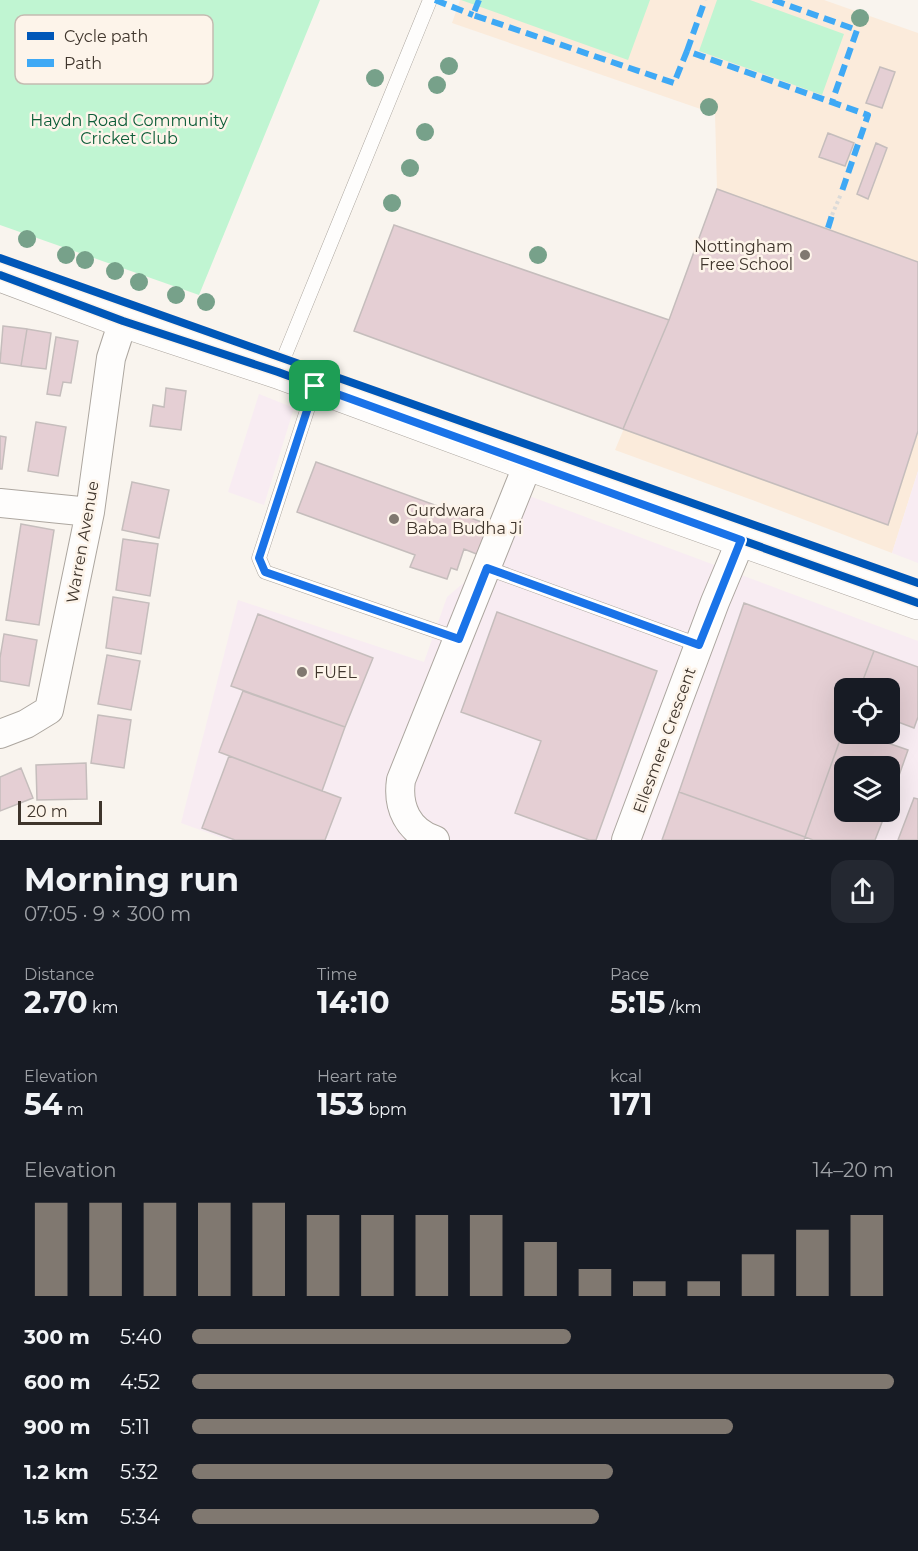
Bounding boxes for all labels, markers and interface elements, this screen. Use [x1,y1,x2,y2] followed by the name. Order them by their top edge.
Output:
[15,15,213,84] legend
[64,27,148,46] text: Cycle path
[64,54,102,73] text: Path
[30,111,228,148] park label: Haydn Road Community Cricket Club
[694,237,793,274] place label: Nottingham Free School
[798,248,812,262] marker: Nottingham Free School
[289,360,340,411] pin
[298,369,331,402] icon: arrive
[62,479,103,605] street label: Warren Avenue
[406,501,522,538] place label: Gurdwara Baba Budha Ji
[387,512,401,526] marker: Gurdwara Baba Budha Ji
[314,663,358,682] place label: FUEL
[629,664,700,816] street label: Ellesmere Crescent
[295,665,309,679] marker: FUEL
[834,678,900,822] map controls
[834,678,900,744] button: locate
[834,756,900,822] button: layers
[18,798,102,826] scale bar
[27,802,68,821] text: 20 m
[24,859,239,899] text: Morning run
[831,860,894,923] button: share
[24,902,191,926] text: 07:05 · 9 × 300 m
[24,965,94,984] text: Distance
[317,965,357,984] text: Time
[610,965,649,984] text: Pace
[24,984,88,1021] text: 2.70
[317,984,390,1021] text: 14:10
[610,984,665,1021] text: 5:15
[88,998,118,1017] text: km
[665,998,701,1017] text: /km
[24,1067,98,1086] text: Elevation
[317,1067,397,1086] text: Heart rate
[610,1067,642,1086] text: kcal
[24,1086,63,1123] text: 54
[317,1086,364,1123] text: 153
[610,1086,652,1123] text: 171
[63,1100,84,1119] text: m
[364,1100,407,1119] text: bpm
[24,1158,116,1182] text: Elevation
[813,1158,894,1182] text: 14–20 m
[24,1325,90,1349] text: 300 m
[120,1325,162,1349] text: 5:40
[24,1370,91,1394] text: 600 m
[120,1370,160,1394] text: 4:52
[24,1415,91,1439] text: 900 m
[120,1415,150,1439] text: 5:11
[24,1460,89,1484] text: 1.2 km
[120,1460,158,1484] text: 5:32
[24,1505,89,1529] text: 1.5 km
[120,1505,160,1529] text: 5:34

